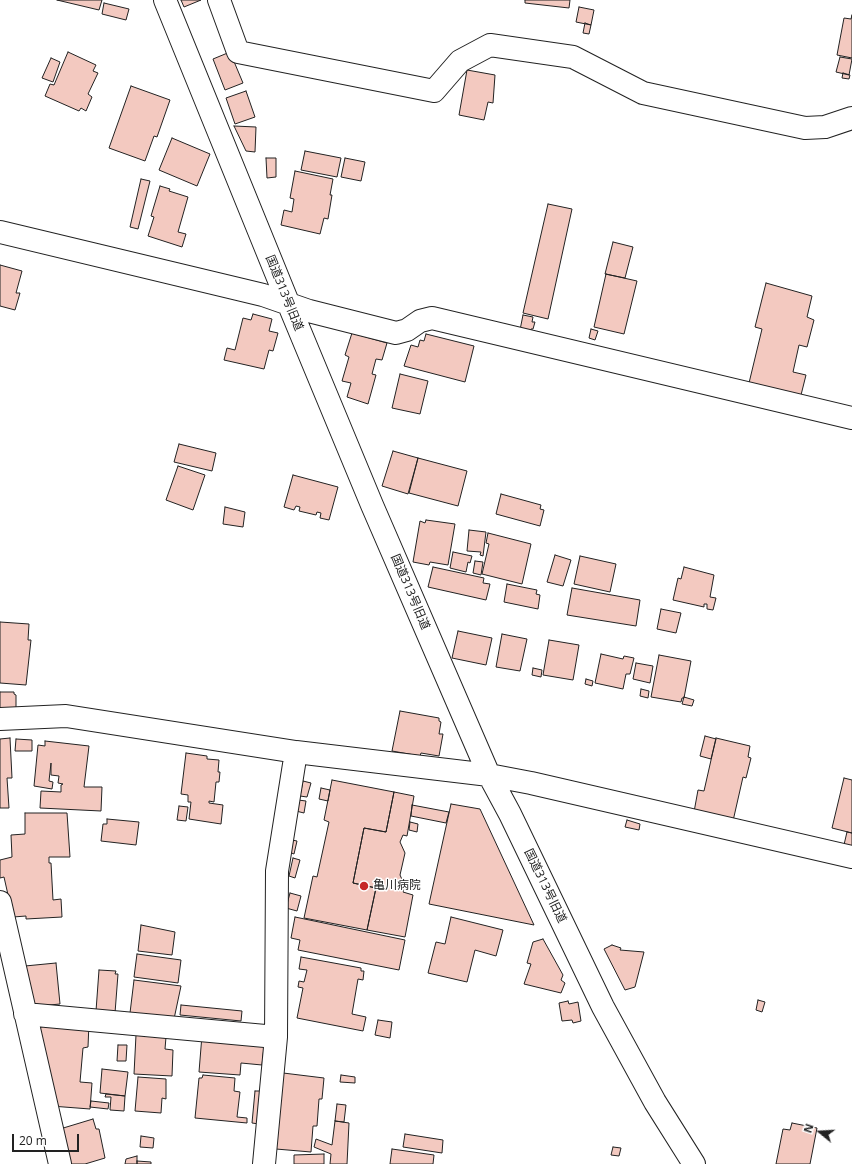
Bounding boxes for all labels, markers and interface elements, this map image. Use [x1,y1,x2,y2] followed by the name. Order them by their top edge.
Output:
[262,253,306,333] street label: 国道313号旧道
[388,552,432,632] street label: 国道313号旧道
[521,847,569,925] street label: 国道313号旧道
[373,879,421,893] place label: 亀川病院
[358,880,370,892] marker: 亀川病院
[800,1112,840,1152] north arrow
[800,1122,817,1135] text: N
[14,1126,81,1152] scale bar
[19,1132,47,1149] text: 20 m

